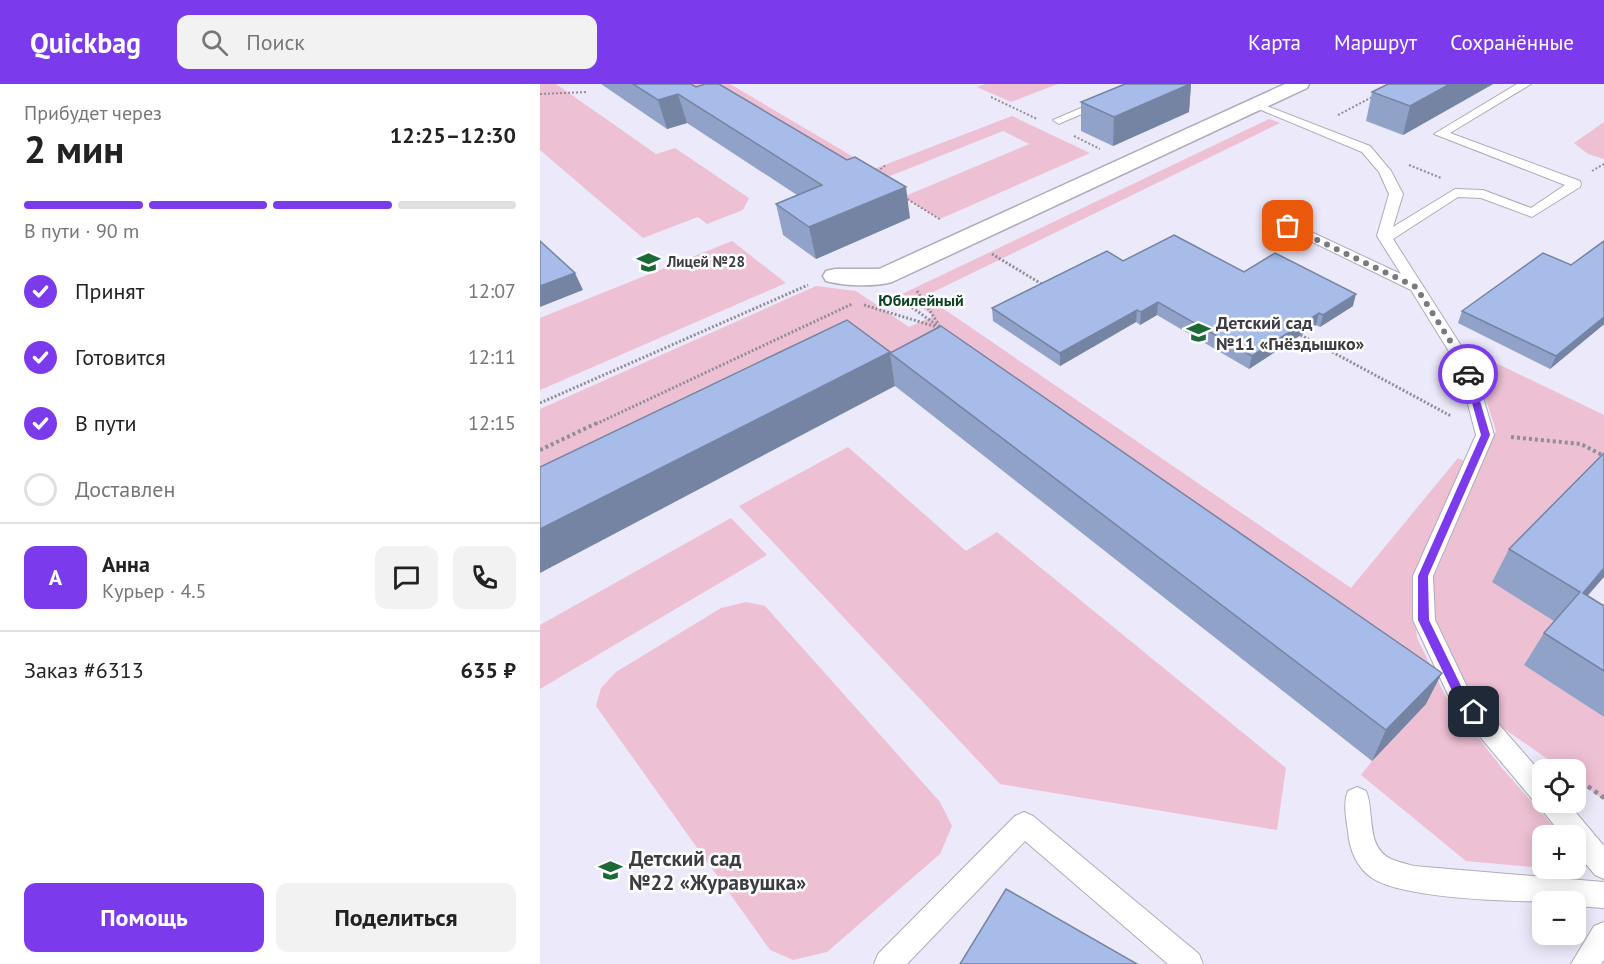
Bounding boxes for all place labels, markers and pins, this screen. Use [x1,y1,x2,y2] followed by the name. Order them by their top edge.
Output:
[1262,200,1313,251] pin
[636,249,662,275] school or university icon: Лицей №28
[666,252,745,271] place label: Лицей №28
[1216,311,1365,355] place label: Детский сад №11 «Гнёздышко»
[1185,320,1211,346] school or university icon: Детский сад №11 «Гнёздышко»
[1448,686,1499,737] pin
[629,845,806,896] place label: Детский сад №22 «Журавушка»
[598,858,624,884] school or university icon: Детский сад №22 «Журавушка»

